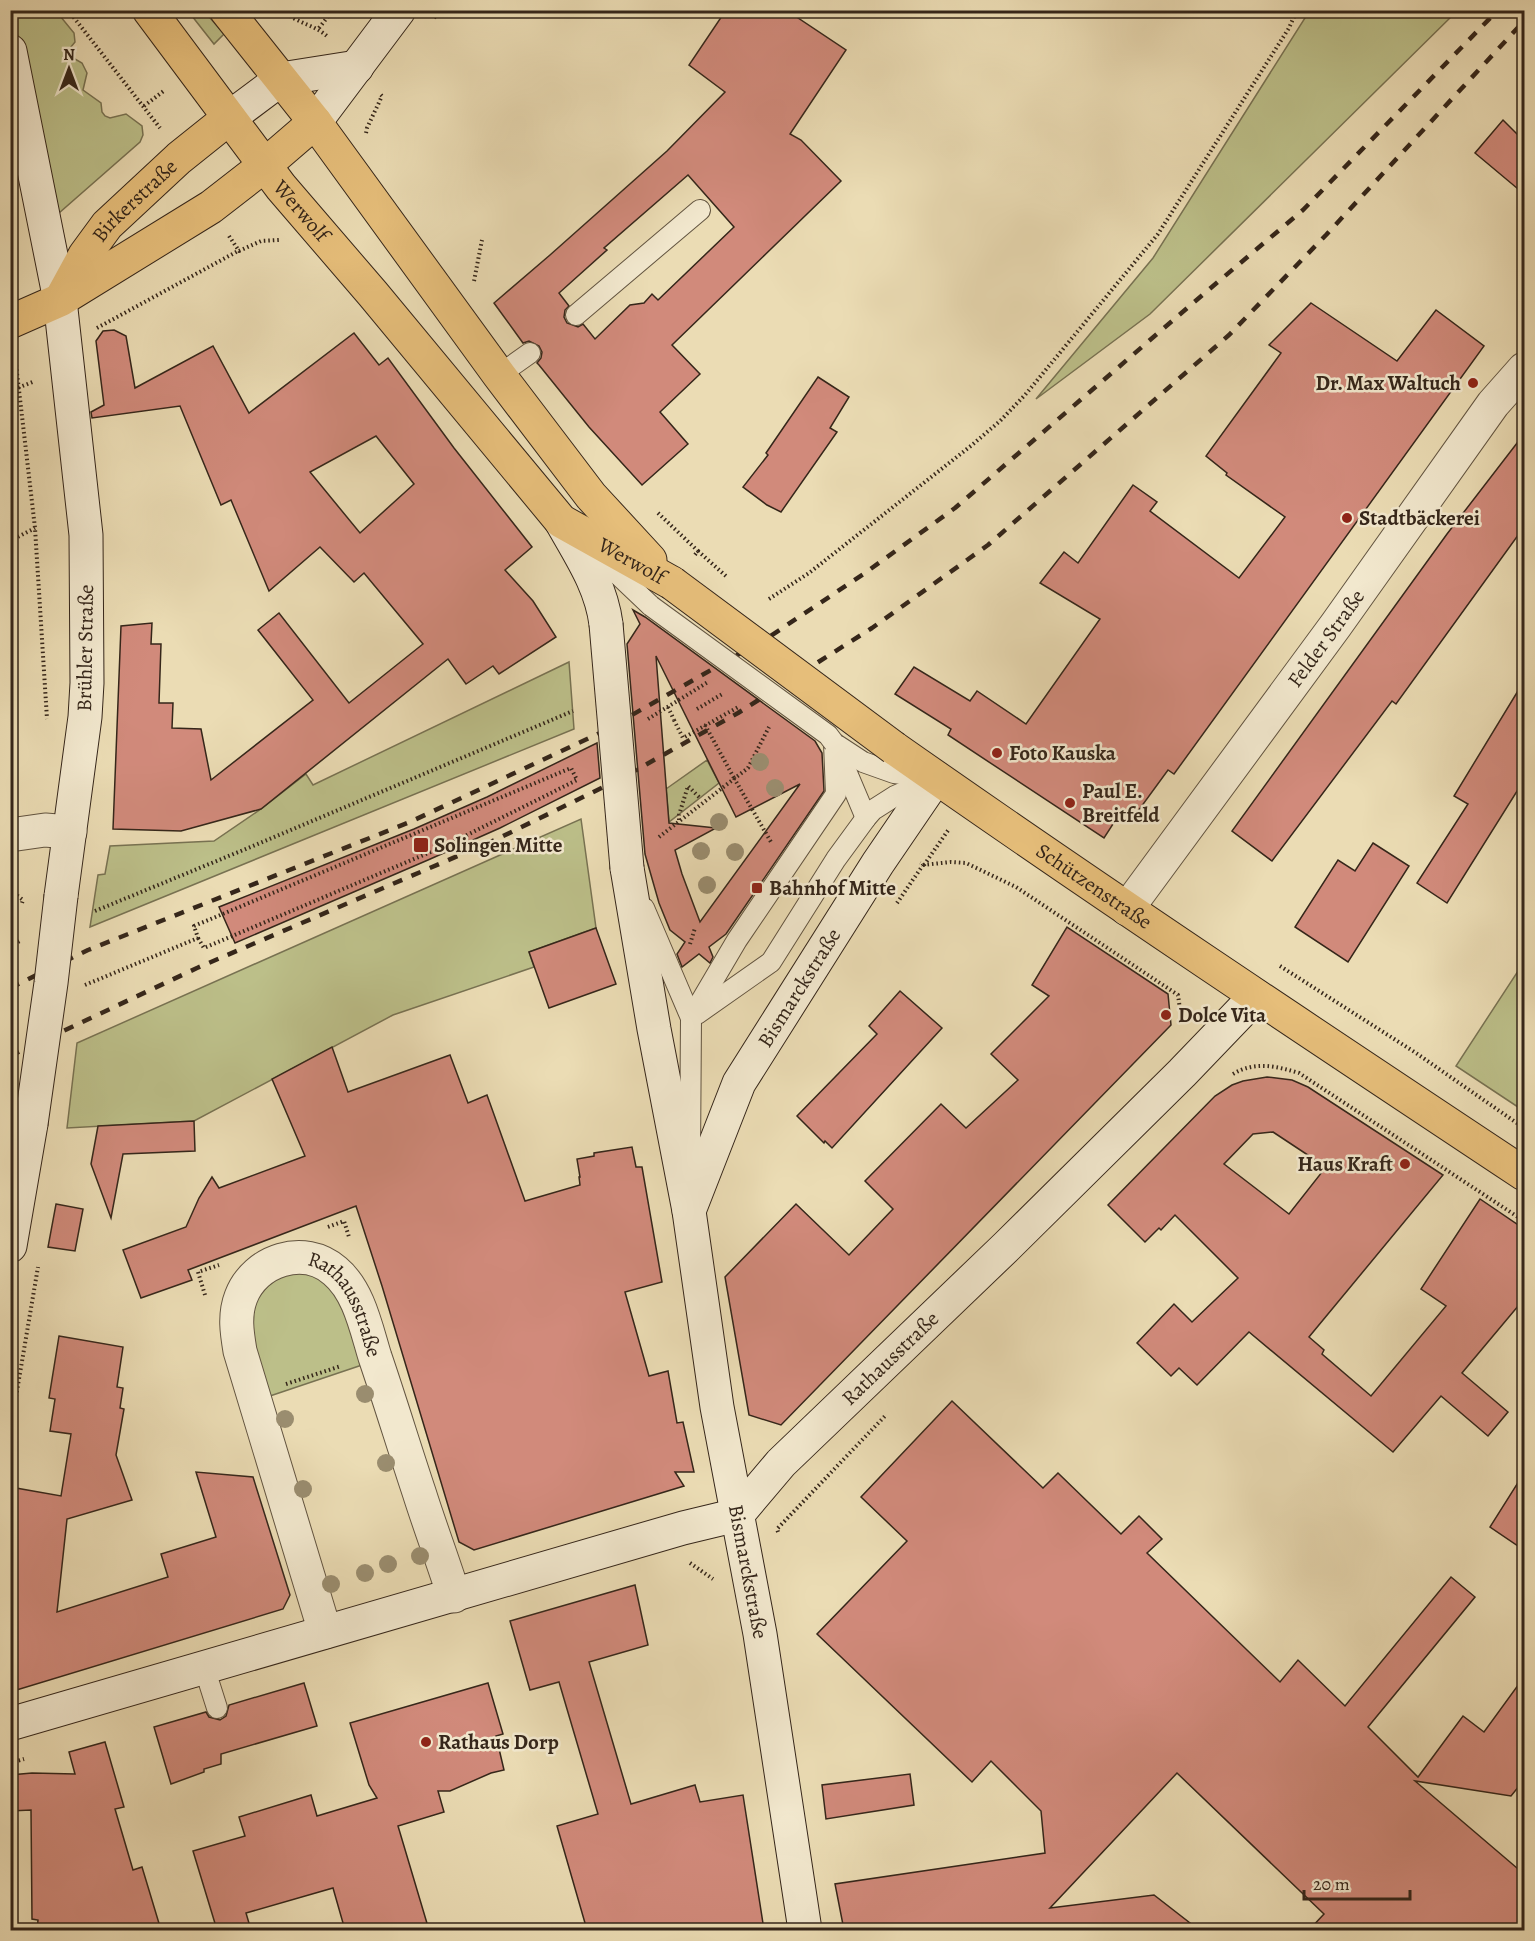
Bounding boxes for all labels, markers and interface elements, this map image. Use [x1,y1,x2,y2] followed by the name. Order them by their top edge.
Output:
[39,39,99,99] north arrow
[63,44,75,66] text: N
[85,153,183,248] street label: Birkerstraße
[266,173,338,250] street label: Werwolf
[1315,369,1461,397] place label: Dr. Max Waltuch
[1466,376,1480,390] marker: Dr. Max Waltuch
[1359,504,1480,532] place label: Stadtbäckerei
[1340,511,1354,525] marker: Stadtbäckerei
[593,530,673,592] street label: Werwolf
[70,584,100,712] street label: Brühler Straße
[1281,584,1371,693] street label: Felder Straße
[1009,739,1117,767] place label: Foto Kauska
[990,746,1004,760] marker: Foto Kauska
[1082,777,1160,829] place label: Paul E. Breitfeld
[1063,796,1077,810] marker: Paul E. Breitfeld
[434,831,563,859] place label: Solingen Mitte
[412,836,430,854] marker: Solingen Mitte
[1030,837,1157,936] street label: Schützenstraße
[769,874,896,902] place label: Bahnhof Mitte
[750,881,764,895] marker: Bahnhof Mitte
[751,923,847,1053] street label: Bismarckstraße
[1178,1001,1267,1029] place label: Dolce Vita
[1159,1008,1173,1022] marker: Dolce Vita
[1298,1150,1393,1178] place label: Haus Kraft
[1398,1157,1412,1171] marker: Haus Kraft
[305,1245,388,1360] street label: Rathausstraße
[835,1305,945,1412] street label: Rathausstraße
[722,1502,775,1641] street label: Bismarckstraße
[438,1728,559,1756] place label: Rathaus Dorp
[419,1735,433,1749] marker: Rathaus Dorp
[1304,1863,1410,1901] scale bar
[1313,1872,1350,1896] text: 20 m

